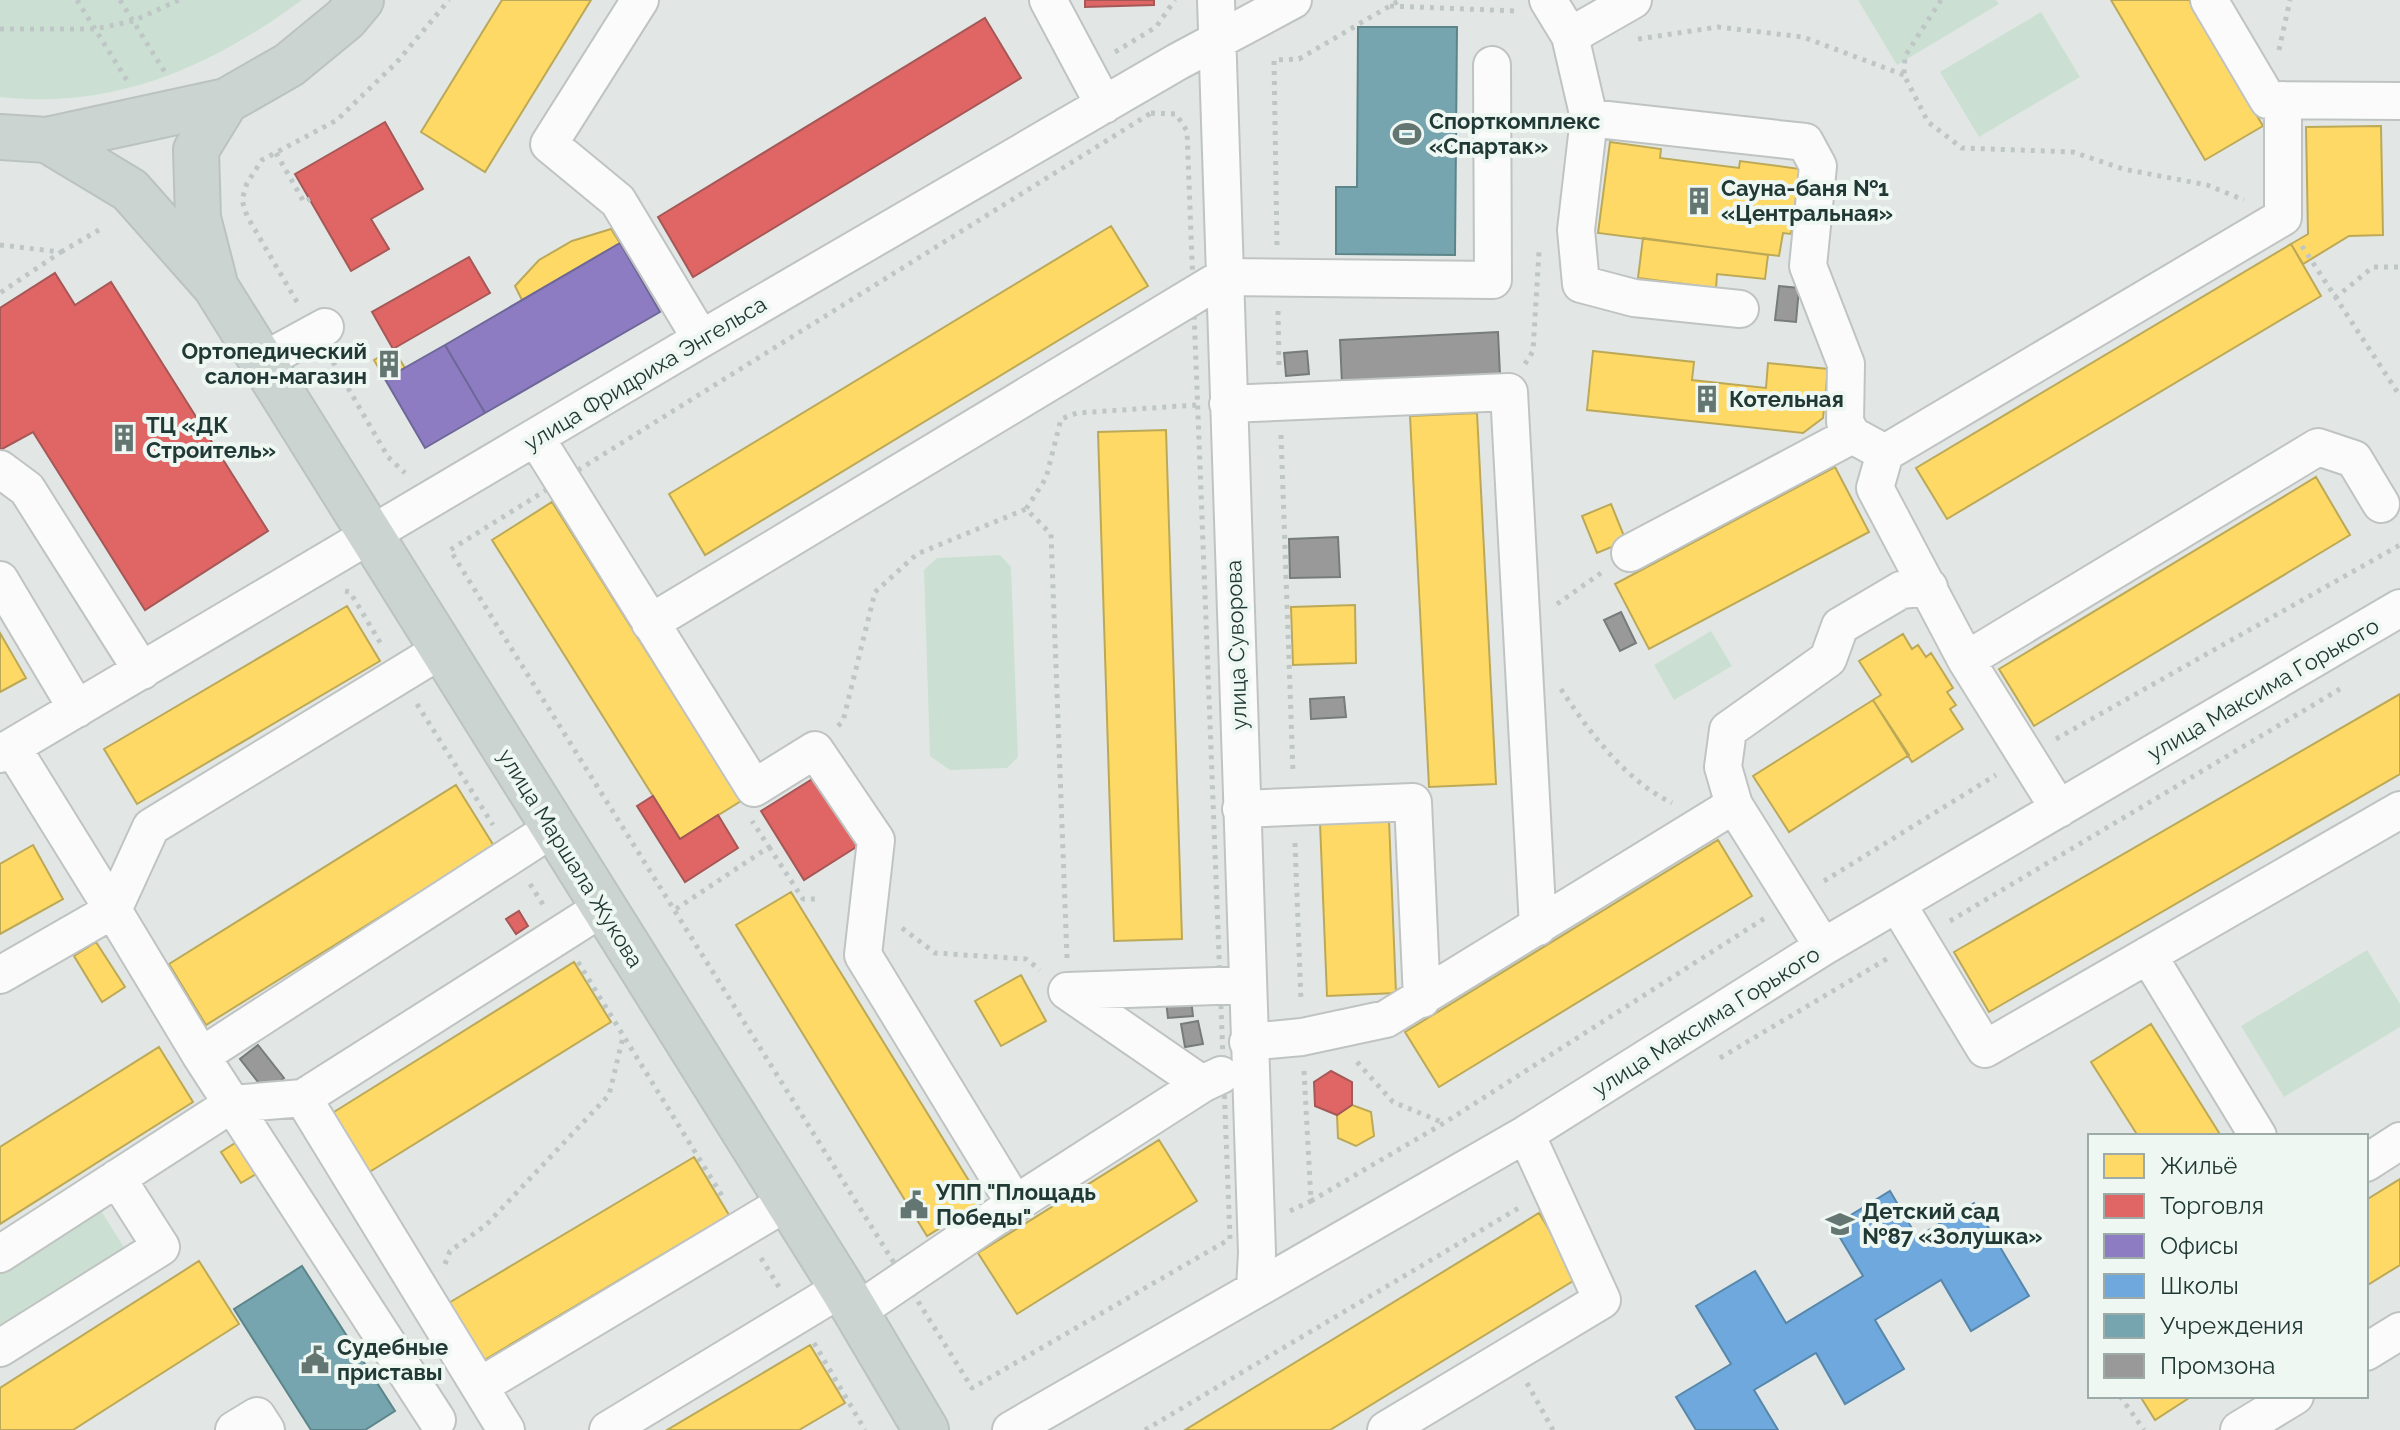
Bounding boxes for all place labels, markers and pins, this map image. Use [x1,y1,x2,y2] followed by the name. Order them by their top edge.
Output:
[1429,108,1600,159] place label: Спорткомплекс «Спартак»
[1392,119,1422,149] sports icon: Спорткомплекс «Спартак»
[1721,175,1893,226] place label: Сауна-баня №1 «Центральная»
[1684,186,1714,216] building icon: Сауна-баня №1 «Центральная»
[181,338,367,389] place label: Ортопедический салон-магазин
[374,349,404,379] building icon: Ортопедический салон-магазин
[1692,384,1722,414] building icon: Котельная
[1729,386,1844,412] place label: Котельная
[146,412,276,463] place label: ТЦ «ДК Строитель»
[109,423,139,453] building icon: ТЦ «ДК Строитель»
[935,1179,1096,1230] place label: УПП "Площадь Победы"
[899,1190,929,1220] public building icon: УПП "Площадь Победы"
[1862,1198,2043,1249] place label: Детский сад №87 «Золушка»
[1825,1209,1855,1239] school or university icon: Детский сад №87 «Золушка»
[337,1334,448,1385] place label: Судебные приставы
[300,1345,330,1375] public building icon: Судебные приставы

